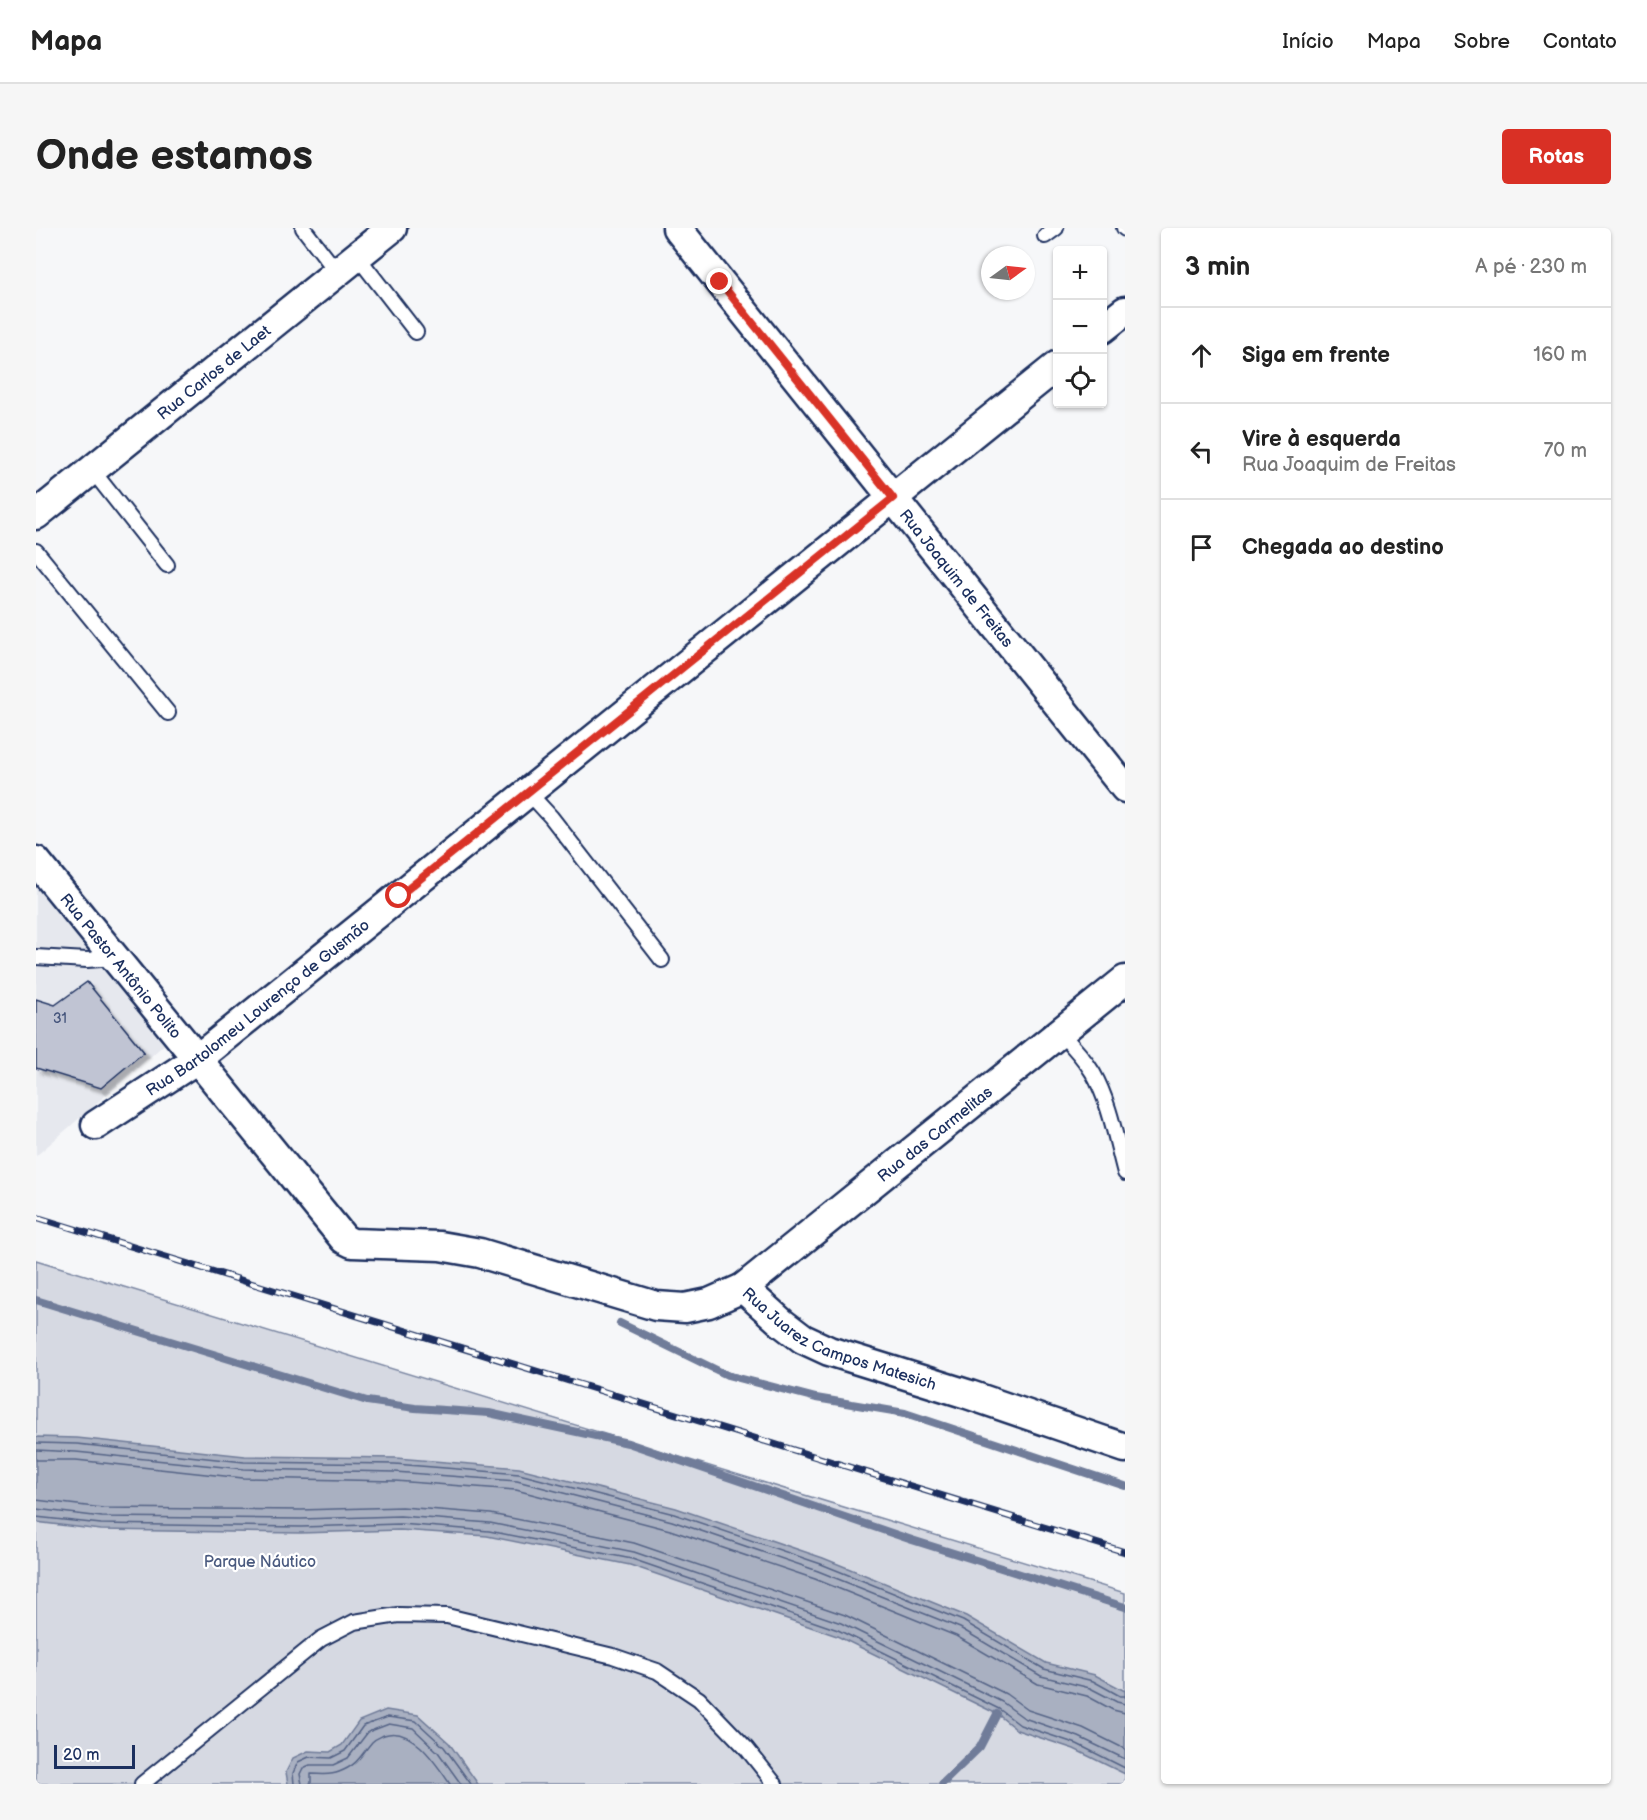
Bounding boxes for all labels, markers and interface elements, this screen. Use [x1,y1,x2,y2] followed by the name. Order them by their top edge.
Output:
[30,25,102,58] text: Mapa
[1282,29,1334,54] text: Início
[1367,29,1421,54] text: Mapa
[1454,29,1510,54] text: Sobre
[1543,29,1617,54] text: Contato
[1502,129,1611,184] button: Rotas
[36,131,313,182] text: Onde estamos
[981,246,1035,300] north arrow
[1053,246,1107,408] map controls
[1053,246,1107,300] button: +
[1185,252,1250,283] text: 3 min
[1475,255,1587,279] text: A pé · 230 m
[706,268,732,294] route end
[1053,300,1107,354] button: −
[154,322,275,424] street label: Rua Carlos de Laet
[1185,339,1218,372] icon: ahead
[1242,342,1390,369] text: Siga em frente
[1533,343,1587,367] text: 160 m
[1053,354,1107,408] button: locate
[1242,426,1401,453] text: Vire à esquerda
[1185,435,1218,468] icon: left
[1543,439,1587,463] text: 70 m
[1242,453,1456,477] text: Rua Joaquim de Freitas
[895,506,1017,652] street label: Rua Joaquim de Freitas
[1185,531,1218,564] icon: arrive
[1242,534,1444,561] text: Chegada ao destino
[385,882,411,908] route start
[55,890,185,1043] street label: Rua Pastor Antônio Polito
[143,916,374,1101] street label: Rua Bartolomeu Lourenço de Gusmão
[53,1010,67,1027] house number: 31
[874,1083,997,1187] street label: Rua das Carmelitas
[738,1284,938,1395] street label: Rua Juarez Campos Matesich
[204,1553,316,1572] park label: Parque Náutico
[54,1742,135,1770] scale bar
[63,1746,99,1765] text: 20 m

